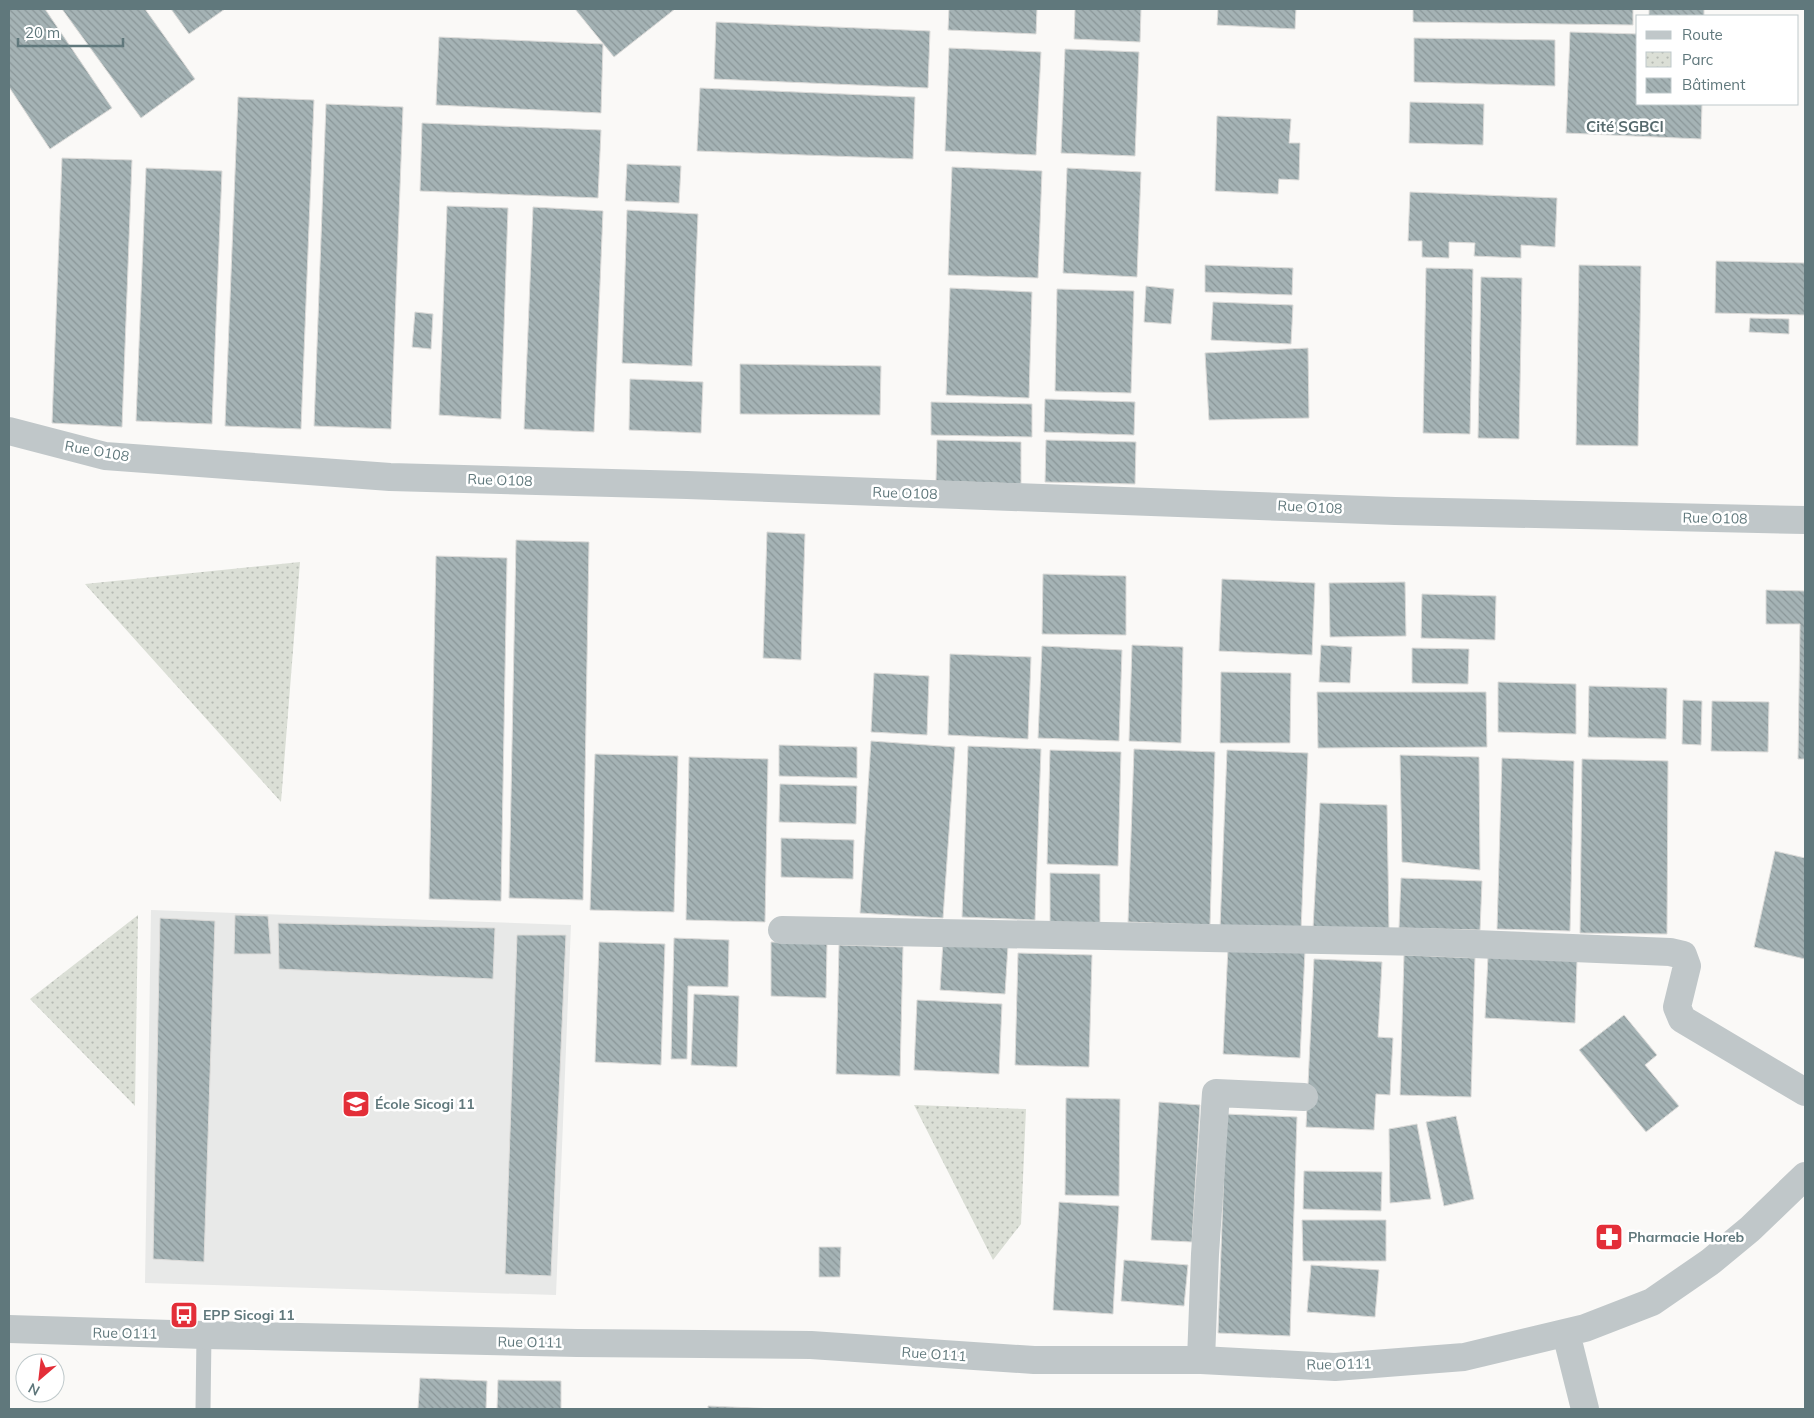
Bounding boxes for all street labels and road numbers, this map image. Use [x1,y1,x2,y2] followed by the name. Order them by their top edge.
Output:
[63,436,131,466] street label: Rue O108
[467,470,533,490] street label: Rue O108
[872,483,938,503] street label: Rue O108
[1277,496,1343,518] street label: Rue O108
[1682,508,1748,528] street label: Rue O108
[92,1323,158,1343] street label: Rue O111
[497,1332,563,1352] street label: Rue O111
[901,1343,967,1365] street label: Rue O111
[1306,1354,1372,1374] street label: Rue O111

